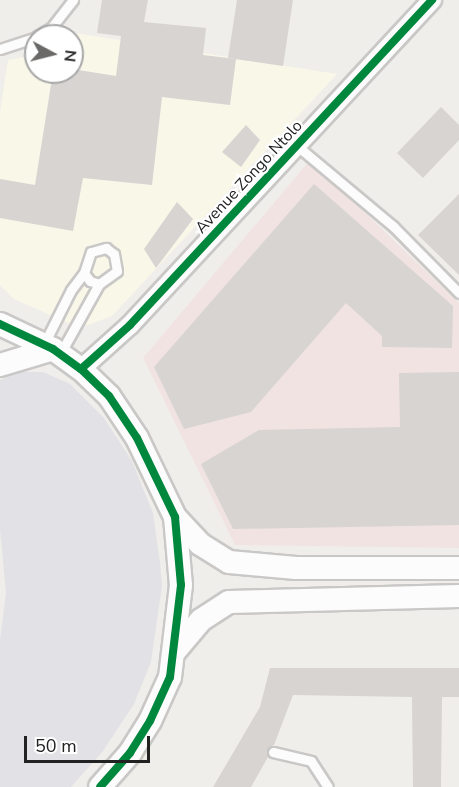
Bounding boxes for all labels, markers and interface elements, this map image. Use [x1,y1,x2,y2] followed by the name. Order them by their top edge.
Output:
[24,24,84,84] north arrow
[58,49,82,63] text: N
[192,116,306,238] street label: Avenue Zongo Ntolo
[27,724,153,762] scale bar
[35,734,77,758] text: 50 m

